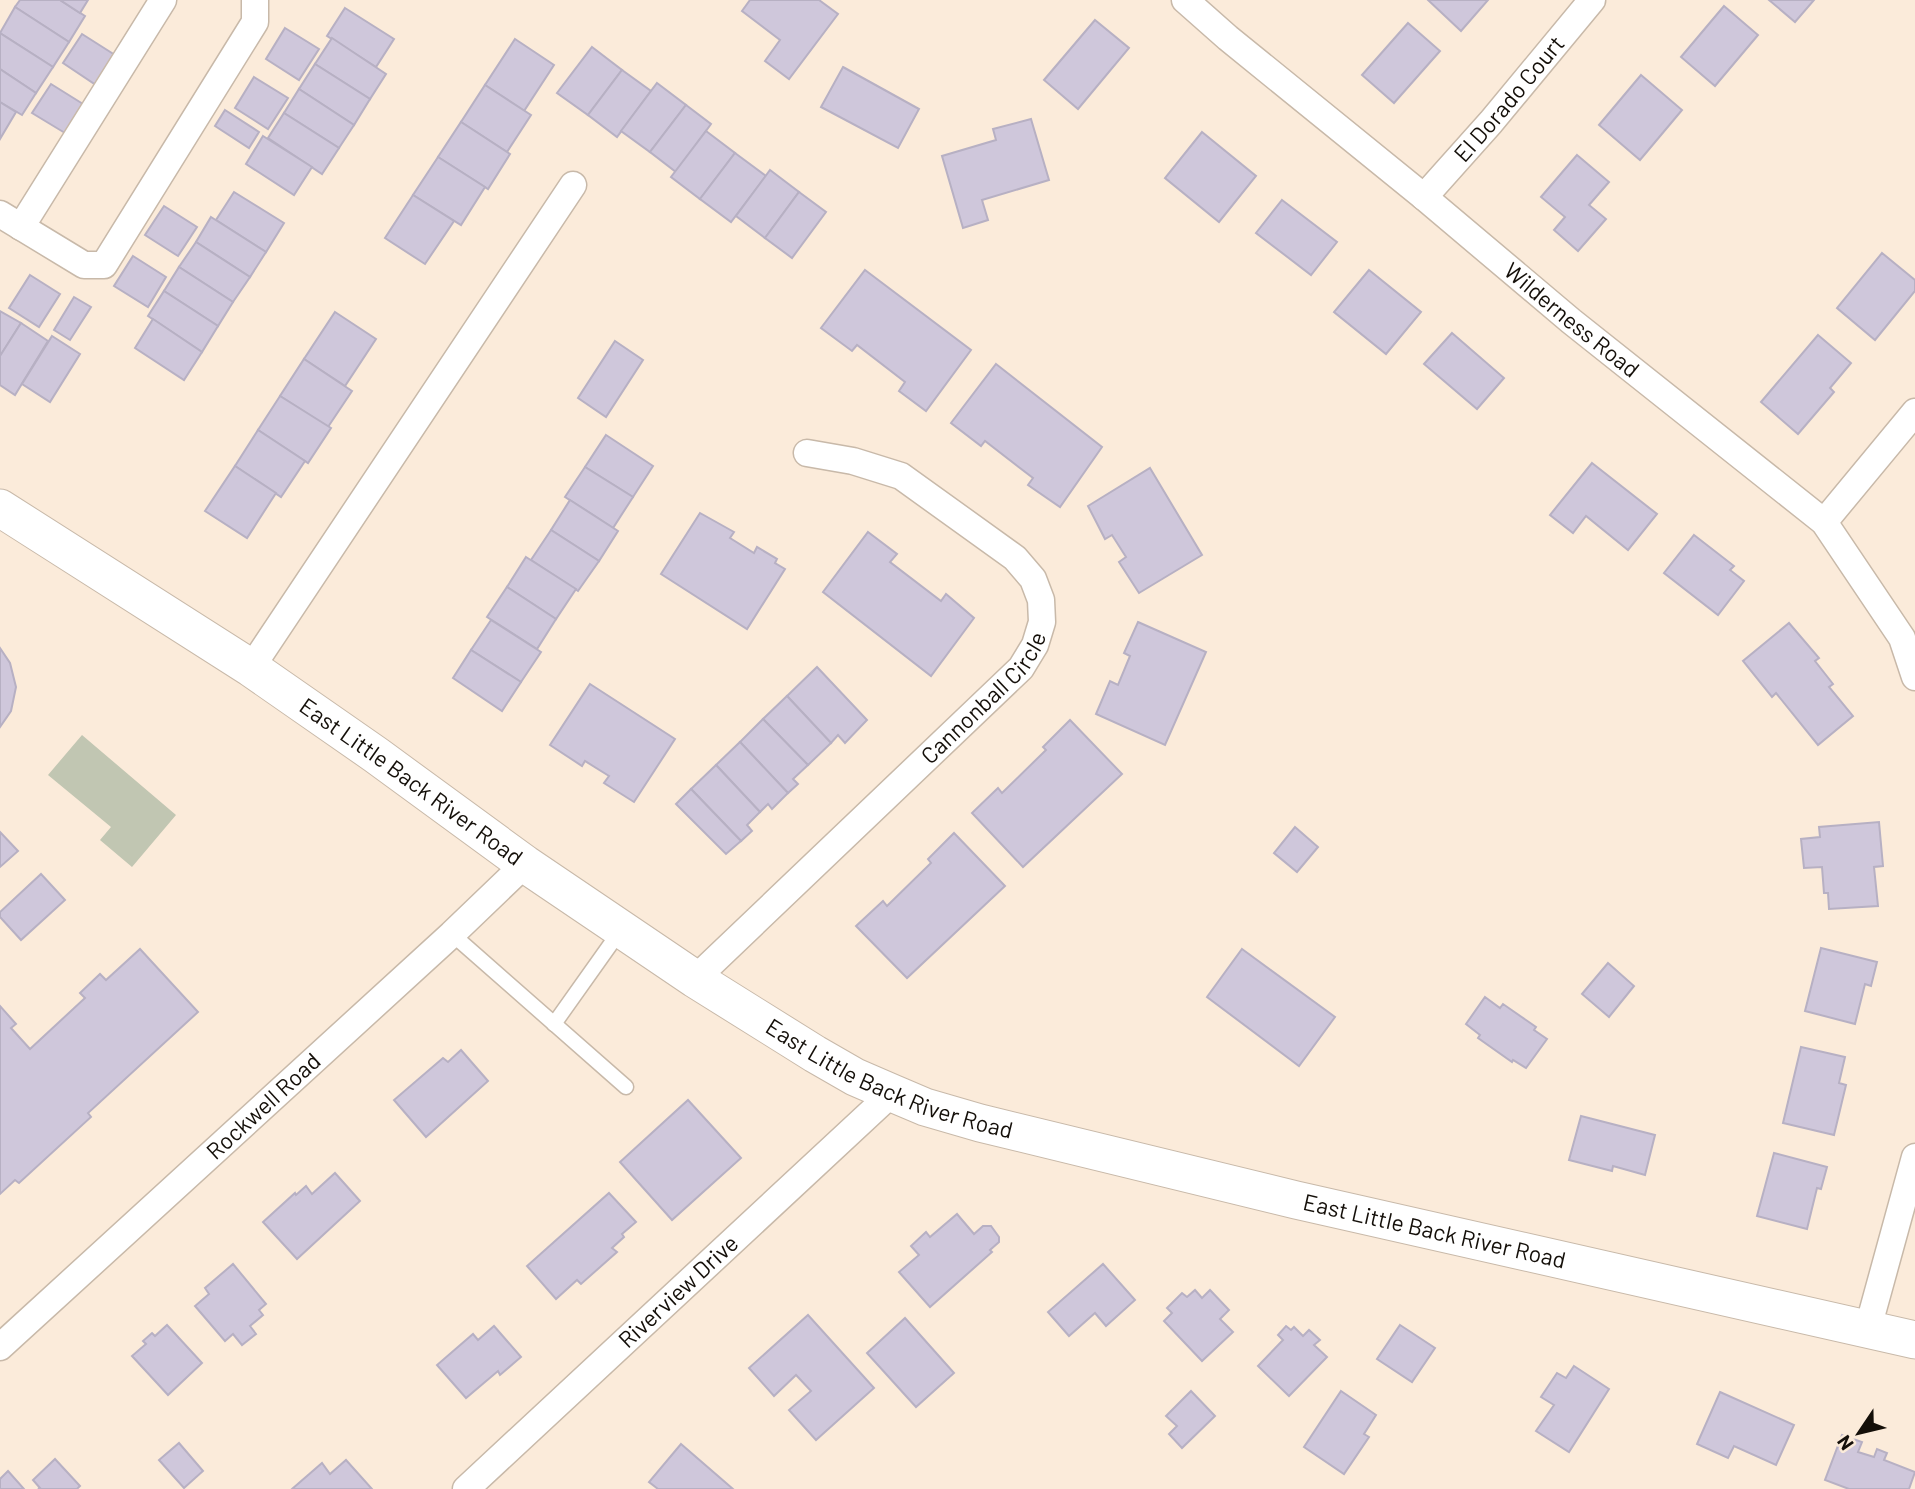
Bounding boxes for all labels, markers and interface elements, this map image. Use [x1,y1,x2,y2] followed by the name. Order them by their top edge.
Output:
[1447,30,1570,167] street label: El Dorado Court
[1499,256,1645,383] street label: Wilderness Road
[915,628,1051,769] street label: Cannonball Circle
[295,691,529,871] street label: East Little Back River Road
[761,1012,1016,1144] street label: East Little Back River Road
[200,1046,326,1165] street label: Rockwell Road
[1301,1187,1569,1274] street label: East Little Back River Road
[612,1228,743,1353] street label: Riverview Drive
[1824,1398,1894,1468] north arrow
[1832,1431,1858,1455] text: N

